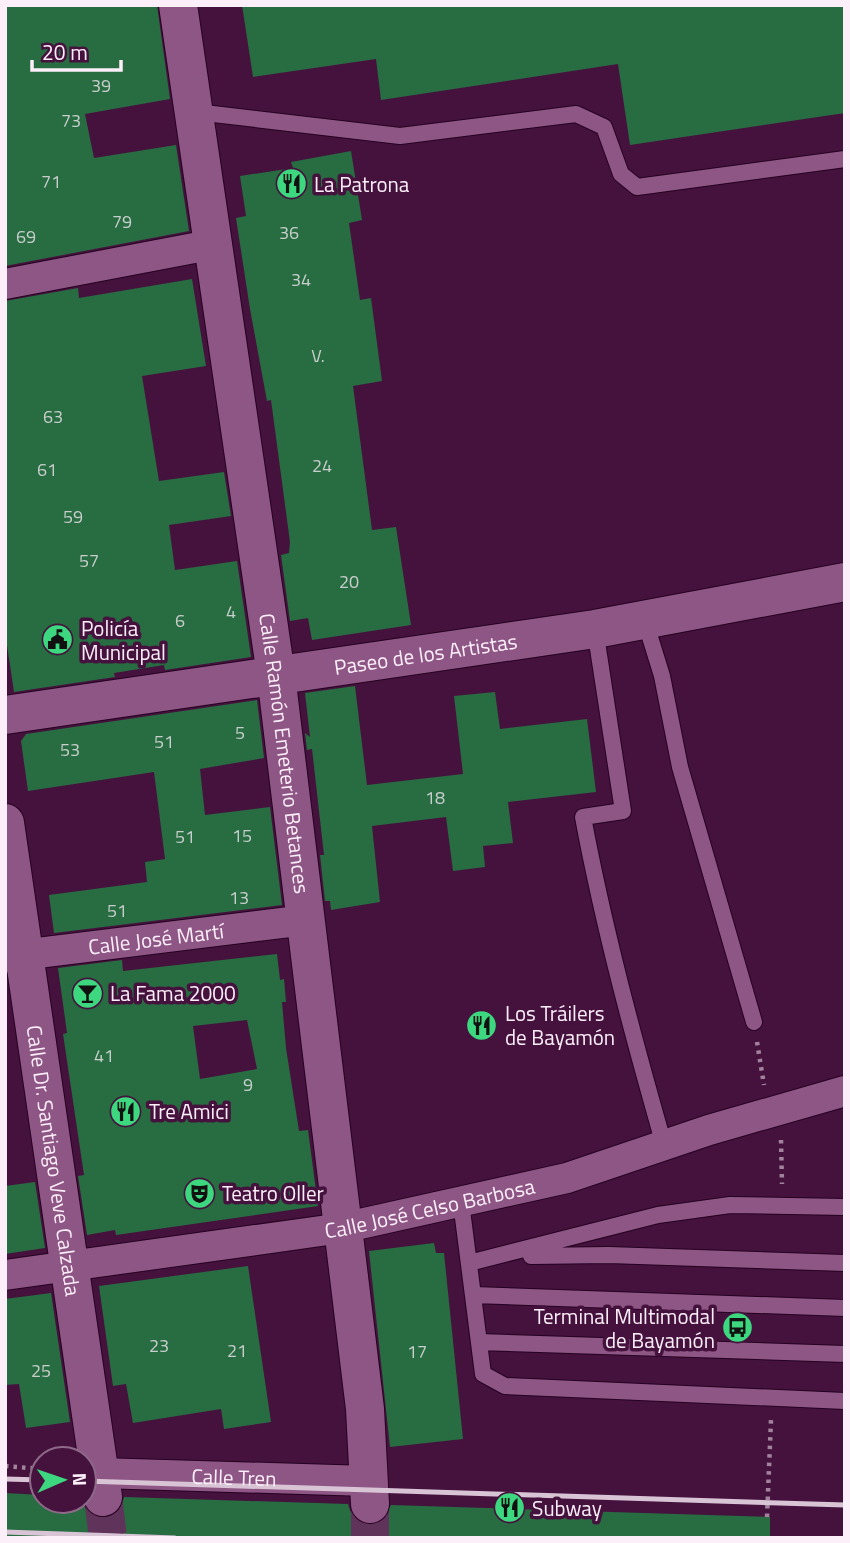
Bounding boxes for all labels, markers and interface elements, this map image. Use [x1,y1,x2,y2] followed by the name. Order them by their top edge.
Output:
[32,28,121,72] scale bar
[42,36,88,68] text: 20 m
[91,72,111,99] house number: 39
[61,107,81,134] house number: 73
[274,167,308,201] restaurant icon: La Patrona
[41,168,61,195] house number: 71
[314,168,410,200] place label: La Patrona
[112,208,132,235] house number: 79
[279,219,299,246] house number: 36
[16,223,36,250] house number: 69
[291,266,311,293] house number: 34
[311,342,325,369] house number: V.
[43,403,63,430] house number: 63
[312,452,332,479] house number: 24
[37,456,57,483] house number: 61
[63,503,83,530] house number: 59
[79,547,99,574] house number: 57
[339,568,359,595] house number: 20
[226,598,236,625] house number: 4
[175,607,185,634] house number: 6
[251,611,318,895] street label: Calle Ramón Emeterio Betances
[81,612,166,668] place label: Policía Municipal
[41,623,75,657] public building icon: Policía Municipal
[332,625,519,683] street label: Paseo de los Artistas
[235,719,245,746] house number: 5
[154,728,174,755] house number: 51
[60,736,80,763] house number: 53
[425,784,445,811] house number: 18
[232,822,252,849] house number: 15
[175,823,195,850] house number: 51
[229,884,249,911] house number: 13
[107,897,127,924] house number: 51
[86,914,227,963] street label: Calle José Martí
[70,976,104,1010] bar icon: La Fama 2000
[110,977,236,1009] place label: La Fama 2000
[505,997,615,1053] place label: Los Tráilers de Bayamón
[465,1008,499,1042] restaurant icon: Los Tráilers de Bayamón
[19,1023,90,1299] street label: Calle Dr. Santiago Veve Calzada
[94,1042,114,1069] house number: 41
[243,1071,253,1098] house number: 9
[109,1094,143,1128] restaurant icon: Tre Amici
[149,1095,229,1127] place label: Tre Amici
[323,1170,538,1246] street label: Calle José Celso Barbosa
[182,1176,216,1210] theatre icon: Teatro Oller
[222,1177,324,1209] place label: Teatro Oller
[534,1300,715,1356] place label: Terminal Multimodal de Bayamón
[721,1311,755,1345] bus stop icon: Terminal Multimodal de Bayamón
[149,1332,169,1359] house number: 23
[227,1337,247,1364] house number: 21
[407,1338,427,1365] house number: 17
[31,1357,51,1384] house number: 25
[28,1445,98,1515] north arrow
[191,1460,277,1494] street label: Calle Tren
[66,1472,95,1486] text: N
[492,1491,526,1525] restaurant icon: Subway
[532,1492,602,1524] place label: Subway

